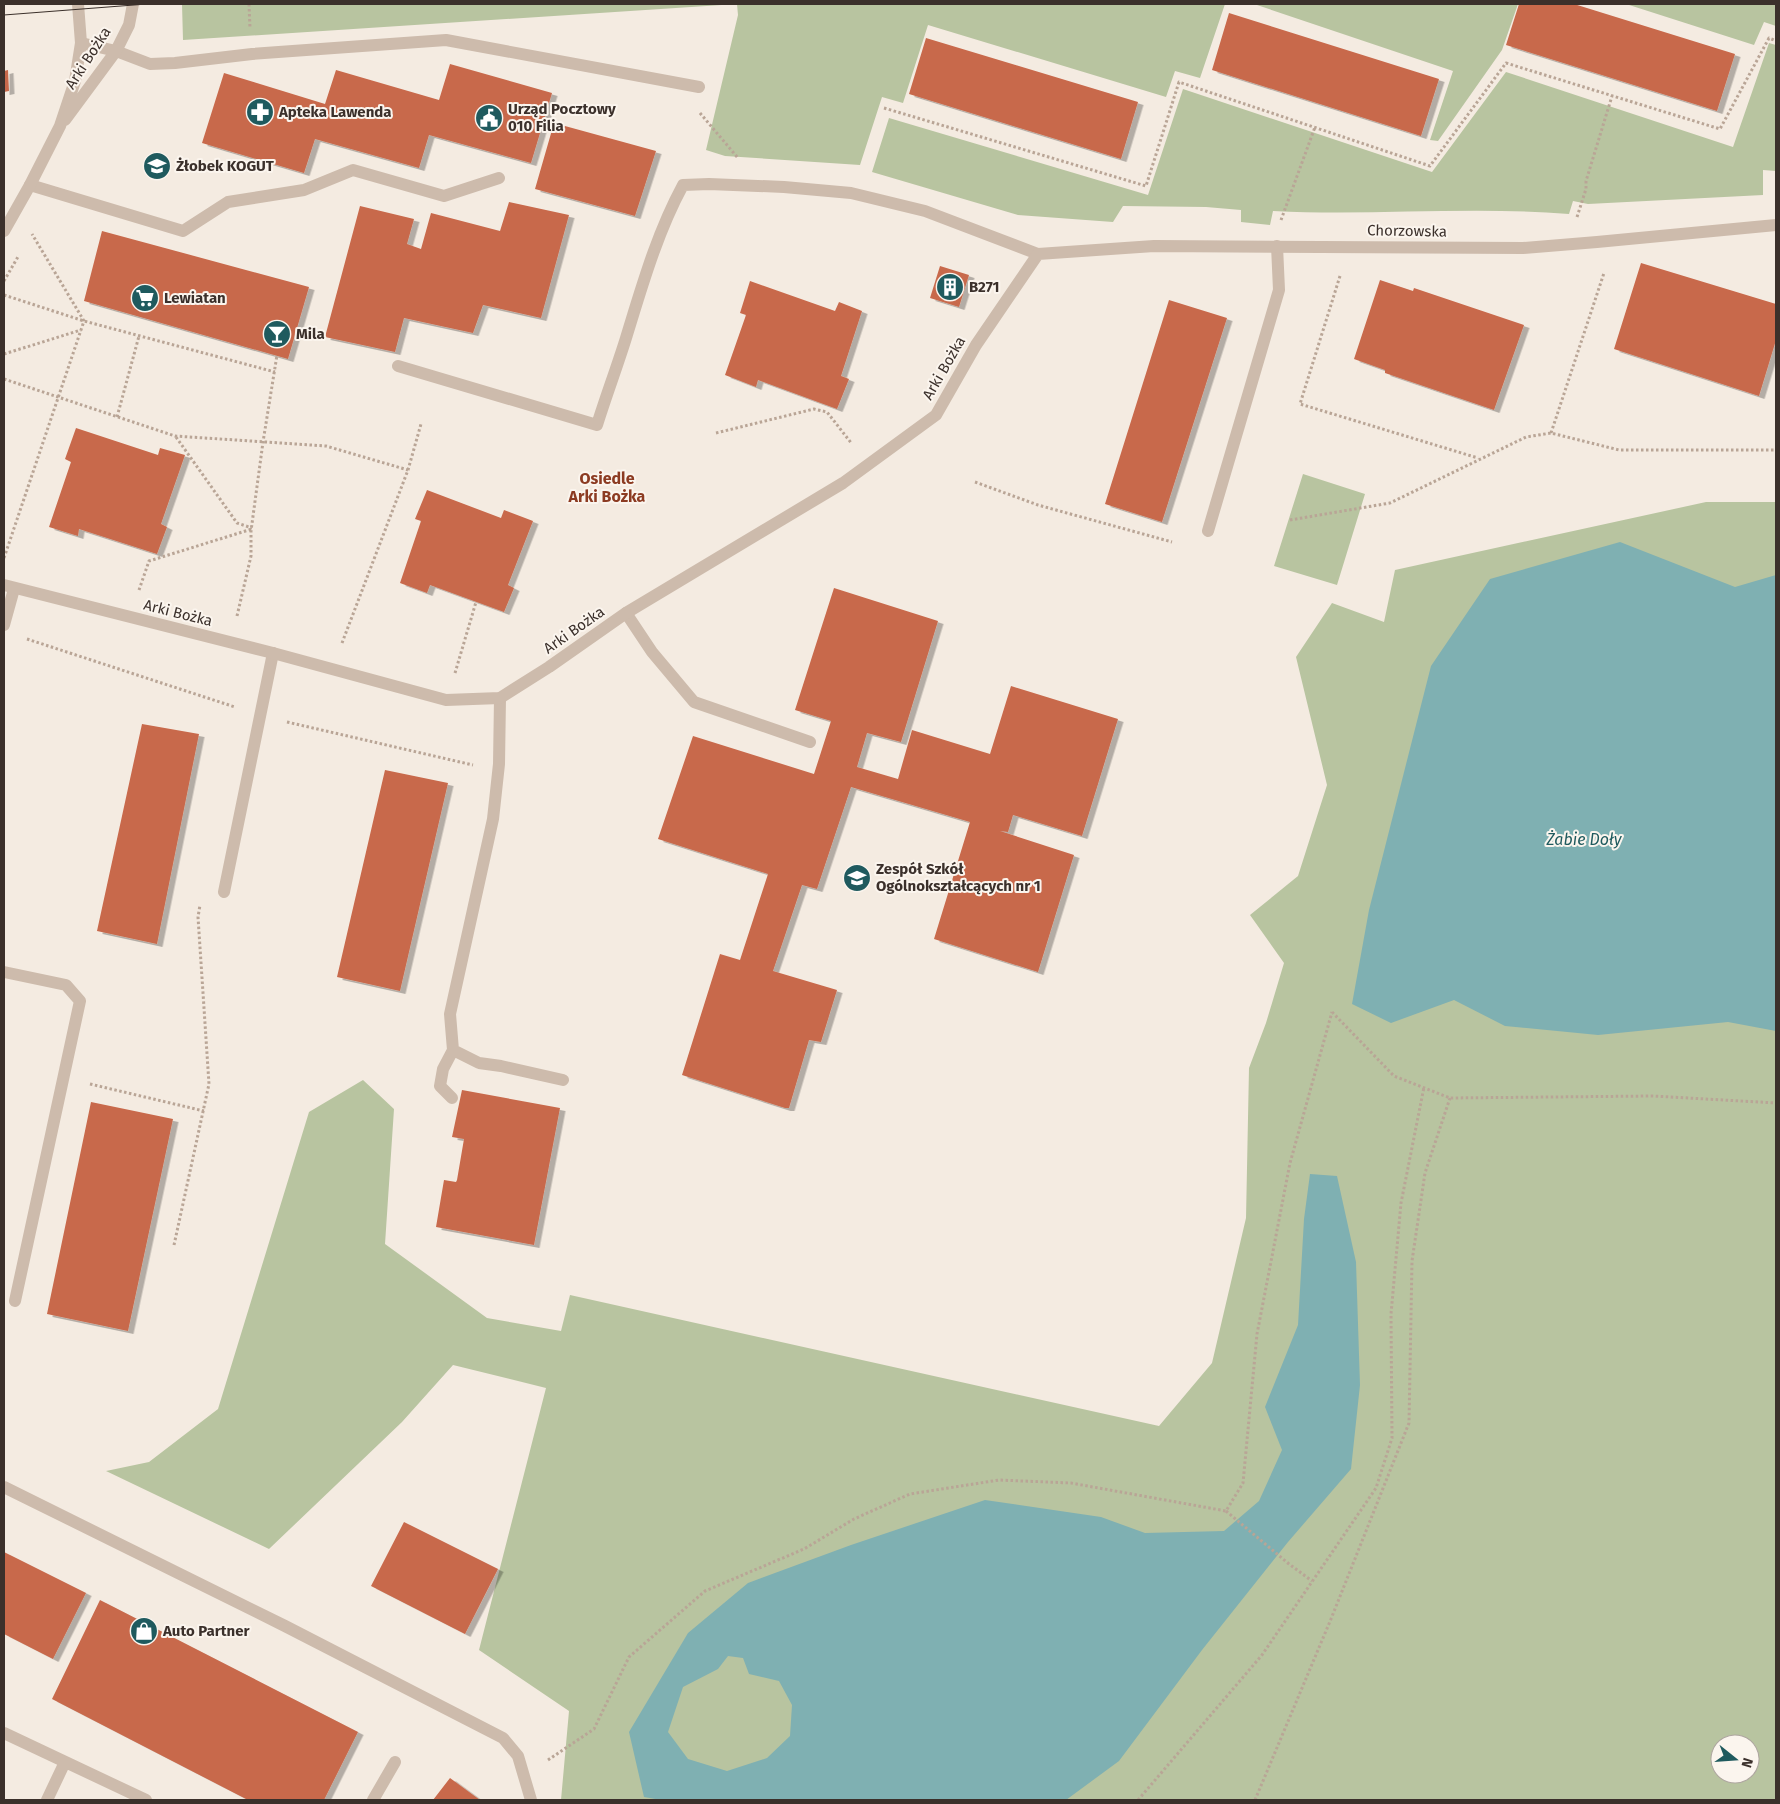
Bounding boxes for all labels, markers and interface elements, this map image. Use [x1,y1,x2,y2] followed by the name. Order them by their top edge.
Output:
[61,24,115,92] street label: Arki Bożka
[245,97,275,127] pharmacy icon: Apteka Lawenda
[508,100,616,135] place label: Urząd Pocztowy 010 Filia
[278,103,392,121] place label: Apteka Lawenda
[474,103,504,133] public building icon: Urząd Pocztowy 010 Filia
[142,151,172,181] school or university icon: Żłobek KOGUT
[176,157,275,175] place label: Żłobek KOGUT
[1367,221,1447,241] street label: Chorzowska
[935,272,965,302] building icon: B271
[969,278,999,296] place label: B271
[130,283,160,313] supermarket icon: Lewiatan
[164,289,226,307] place label: Lewiatan
[262,319,292,349] bar icon: Mila
[296,325,325,343] place label: Mila
[919,333,969,403] street label: Arki Bożka
[568,469,646,506] district label: Osiedle Arki Bożka
[142,596,214,630] street label: Arki Bożka
[540,602,608,658] street label: Arki Bożka
[1545,829,1623,849] water label: Żabie Doły
[876,860,1041,895] place label: Zespół Szkół Ogólnokształcących nr 1
[842,863,872,893] school or university icon: Zespół Szkół Ogólnokształcących nr 1
[129,1616,159,1646] shop icon: Auto Partner
[162,1622,250,1640] place label: Auto Partner
[1710,1734,1760,1784] north arrow
[1737,1756,1756,1770] text: N

